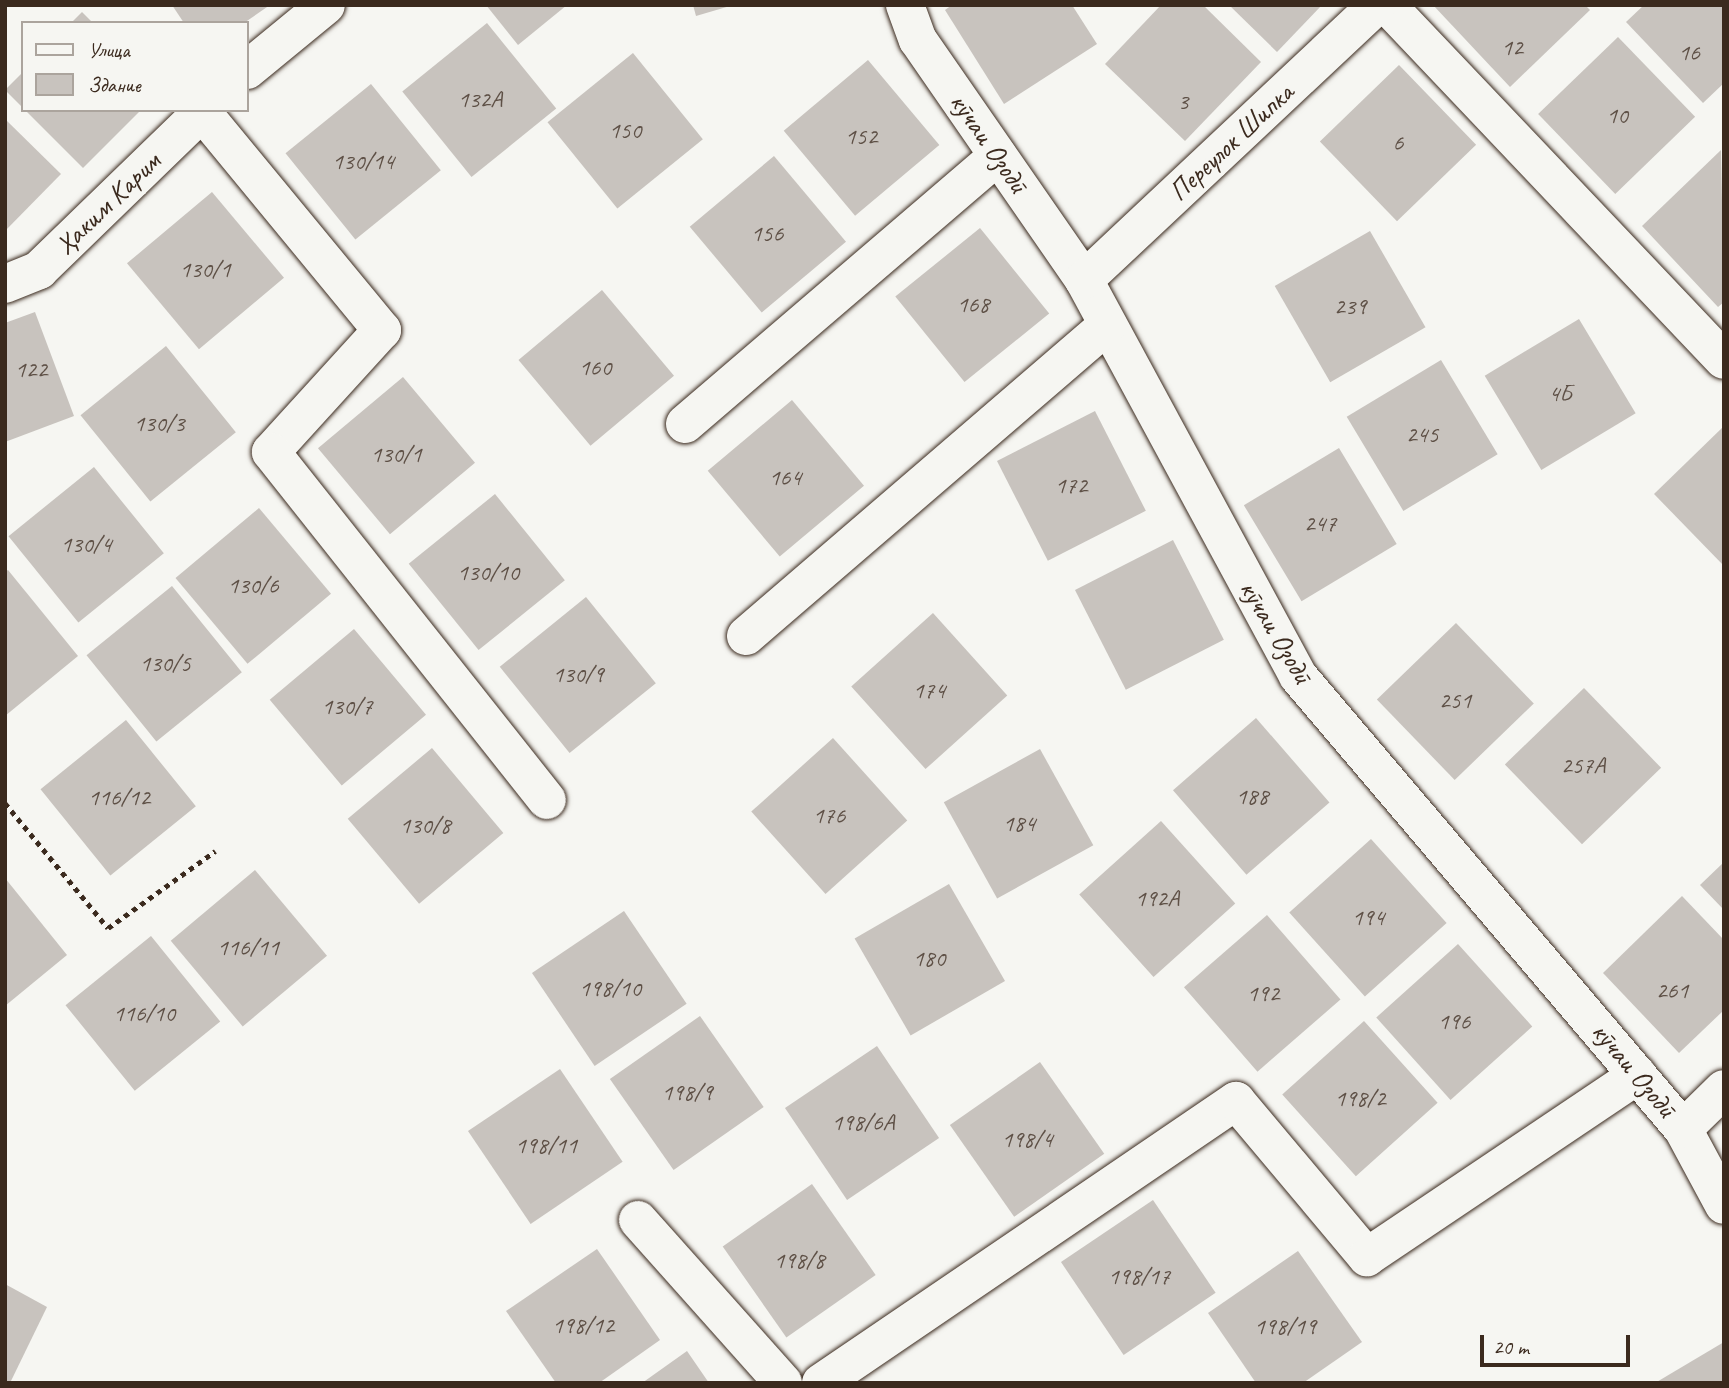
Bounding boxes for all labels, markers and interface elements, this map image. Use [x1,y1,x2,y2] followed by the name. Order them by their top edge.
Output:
[21,21,248,112] legend
[1501,34,1523,62] house number: 12
[88,37,130,63] text: Улица
[1678,39,1700,67] house number: 16
[88,72,141,98] text: Здание
[1163,77,1299,207] street label: Переулок Шипка
[458,86,502,114] house number: 132А
[943,87,1035,199] street label: кӯчаи Озодӣ
[1178,88,1188,116] house number: 3
[1606,102,1628,130] house number: 10
[609,117,641,145] house number: 150
[845,123,877,151] house number: 152
[1393,129,1403,157] house number: 6
[47,144,169,262] street label: Ҳаким Карим
[332,148,394,176] house number: 130/14
[751,220,783,248] house number: 156
[179,256,231,284] house number: 130/1
[957,291,989,319] house number: 168
[1334,293,1366,321] house number: 239
[579,354,611,382] house number: 160
[15,356,47,384] house number: 122
[1548,380,1572,408] house number: 4Б
[133,410,185,438] house number: 130/3
[1406,421,1438,449] house number: 245
[370,441,422,469] house number: 130/1
[769,464,801,492] house number: 164
[1055,472,1087,500] house number: 172
[1304,510,1336,538] house number: 247
[60,531,112,559] house number: 130/4
[457,559,519,587] house number: 130/10
[227,572,279,600] house number: 130/6
[1232,575,1320,689] street label: кӯчаи Озодӣ
[139,650,191,678] house number: 130/5
[552,661,604,689] house number: 130/9
[913,677,945,705] house number: 174
[1439,687,1471,715] house number: 251
[321,693,373,721] house number: 130/7
[1561,752,1605,780] house number: 257А
[1236,783,1268,811] house number: 188
[88,784,150,812] house number: 116/12
[813,802,845,830] house number: 176
[1003,810,1035,838] house number: 184
[399,812,451,840] house number: 130/8
[1135,885,1179,913] house number: 192А
[1352,904,1384,932] house number: 194
[217,934,279,962] house number: 116/11
[913,945,945,973] house number: 180
[579,975,641,1003] house number: 198/10
[1656,977,1688,1005] house number: 261
[1247,980,1279,1008] house number: 192
[113,1000,175,1028] house number: 116/10
[1438,1008,1470,1036] house number: 196
[1585,1016,1683,1124] street label: кӯчаи Озодӣ
[661,1079,713,1107] house number: 198/9
[1334,1085,1386,1113] house number: 198/2
[831,1109,895,1137] house number: 198/6А
[1001,1126,1053,1154] house number: 198/4
[515,1132,577,1160] house number: 198/11
[773,1247,825,1275] house number: 198/8
[1108,1263,1170,1291] house number: 198/17
[552,1312,614,1340] house number: 198/12
[1254,1313,1316,1341] house number: 198/19
[1484,1322,1634,1366] scale bar
[1493,1334,1529,1360] text: 20 m

